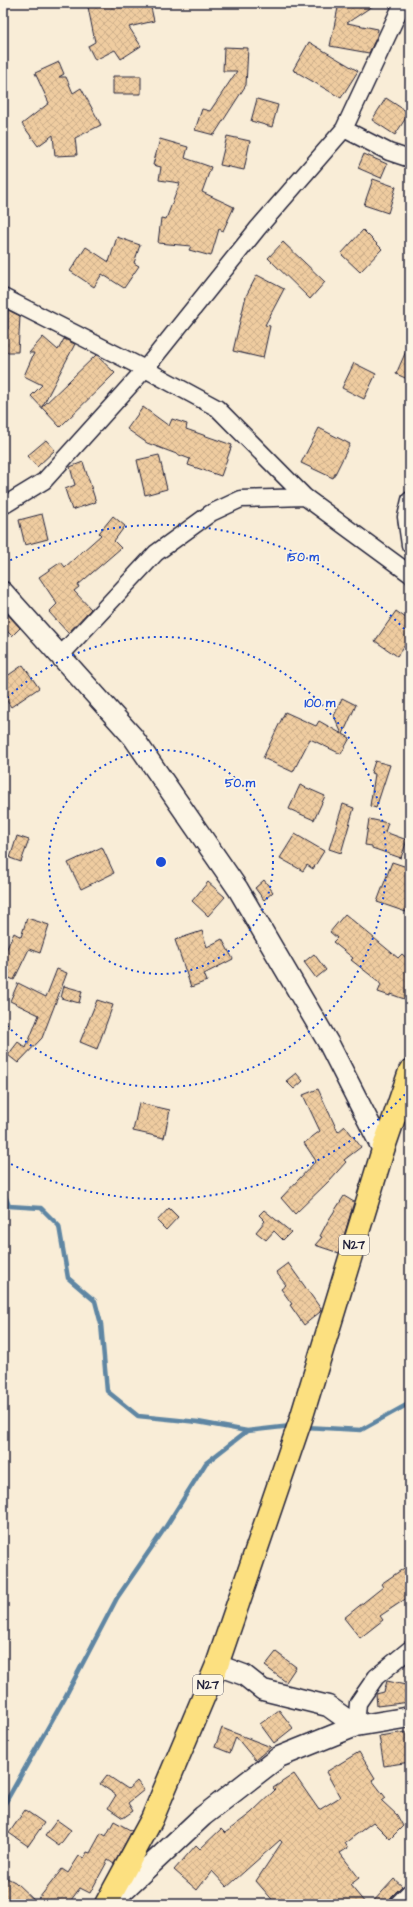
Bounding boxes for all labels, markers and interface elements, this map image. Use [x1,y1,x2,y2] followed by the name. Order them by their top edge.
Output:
[287,549,320,566] text: 150 m
[305,695,336,712] text: 100 m
[225,775,256,792] text: 50 m
[154,855,168,869] centre of rings
[339,1235,369,1255] road number: N27
[193,1675,223,1695] road number: N27

